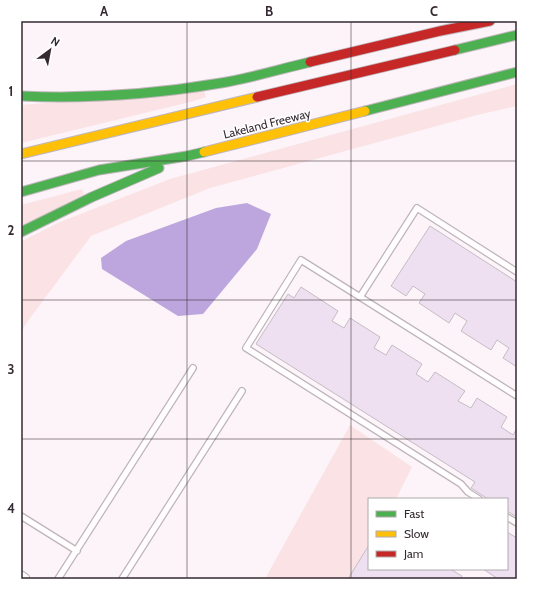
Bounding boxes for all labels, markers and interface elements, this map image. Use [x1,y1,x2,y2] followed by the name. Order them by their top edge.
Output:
[100,3,109,19] text: A
[265,3,273,19] text: B
[430,3,438,19] text: C
[30,30,70,70] north arrow
[48,34,62,50] text: N
[9,83,13,99] text: 1
[222,105,312,142] street label: Lakeland Freeway
[8,222,15,238] text: 2
[7,361,15,377] text: 3
[368,498,508,570] legend
[7,500,15,516] text: 4
[404,506,424,521] text: Fast
[404,526,429,541] text: Slow
[403,546,423,561] text: Jam

